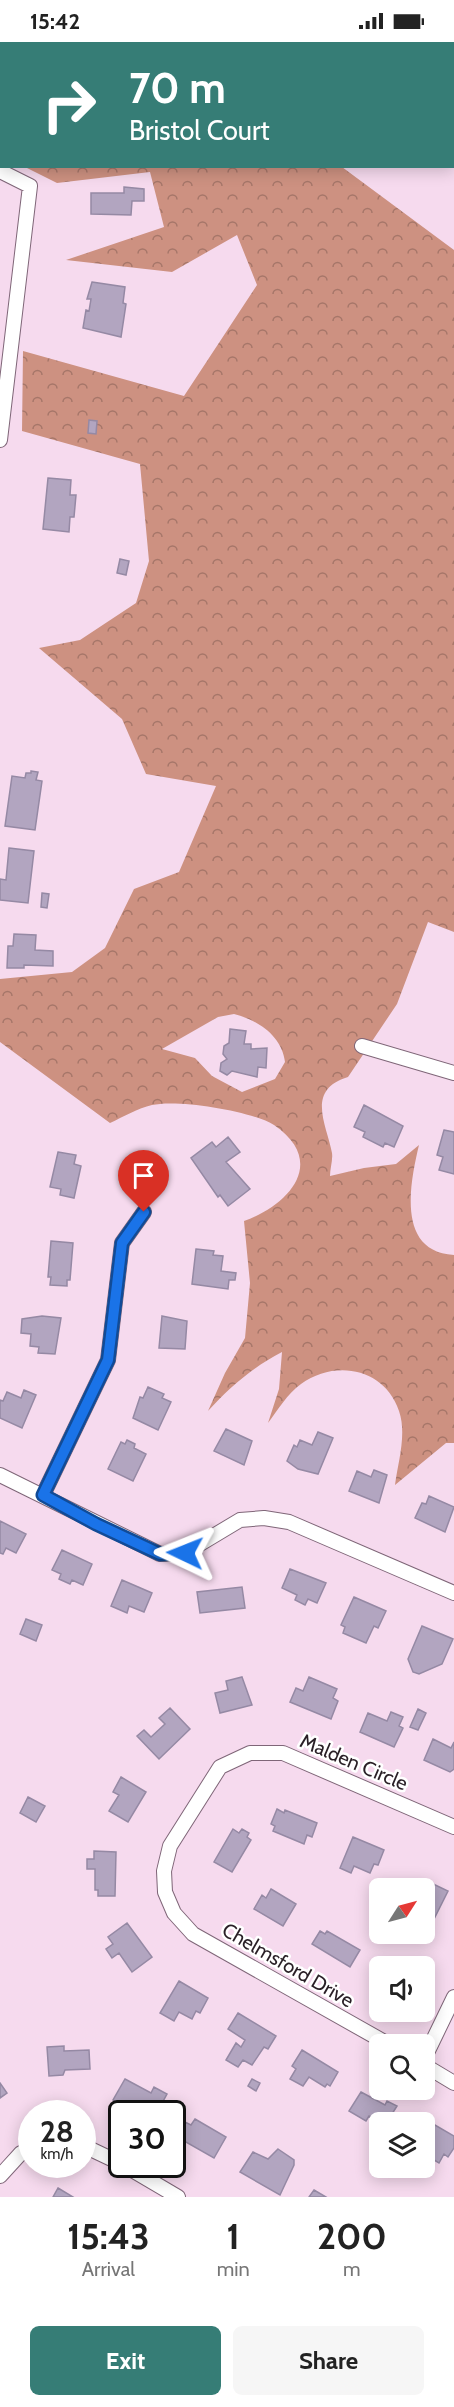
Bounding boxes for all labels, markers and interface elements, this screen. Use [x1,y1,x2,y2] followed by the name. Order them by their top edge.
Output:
[30,8,80,35] text: 15:42
[129,62,226,114] text: 70 m
[30,66,108,144] icon: right
[129,114,270,147] text: Bristol Court
[118,1150,169,1212] pin
[127,1159,160,1192] icon: arrive
[153,1521,217,1585] position arrow
[297,1729,411,1795] street label: Malden Circle
[369,1878,435,1944] north arrow
[369,1878,435,2178] map controls
[218,1918,358,2012] street label: Chelmsford Drive
[369,1956,435,2022] button: sound
[369,2034,435,2100] button: search
[108,2100,186,2178] speed limit sign: 30
[369,2112,435,2178] button: layers
[40,2113,74,2150] text: 28
[41,2145,73,2163] text: km/h
[67,2214,150,2258] text: 15:43
[227,2214,240,2258] text: 1
[317,2214,387,2258] text: 200
[82,2257,135,2281] text: Arrival
[217,2257,250,2281] text: min
[343,2257,361,2281] text: m
[30,2326,221,2395] button: Exit
[233,2326,424,2395] button: Share

